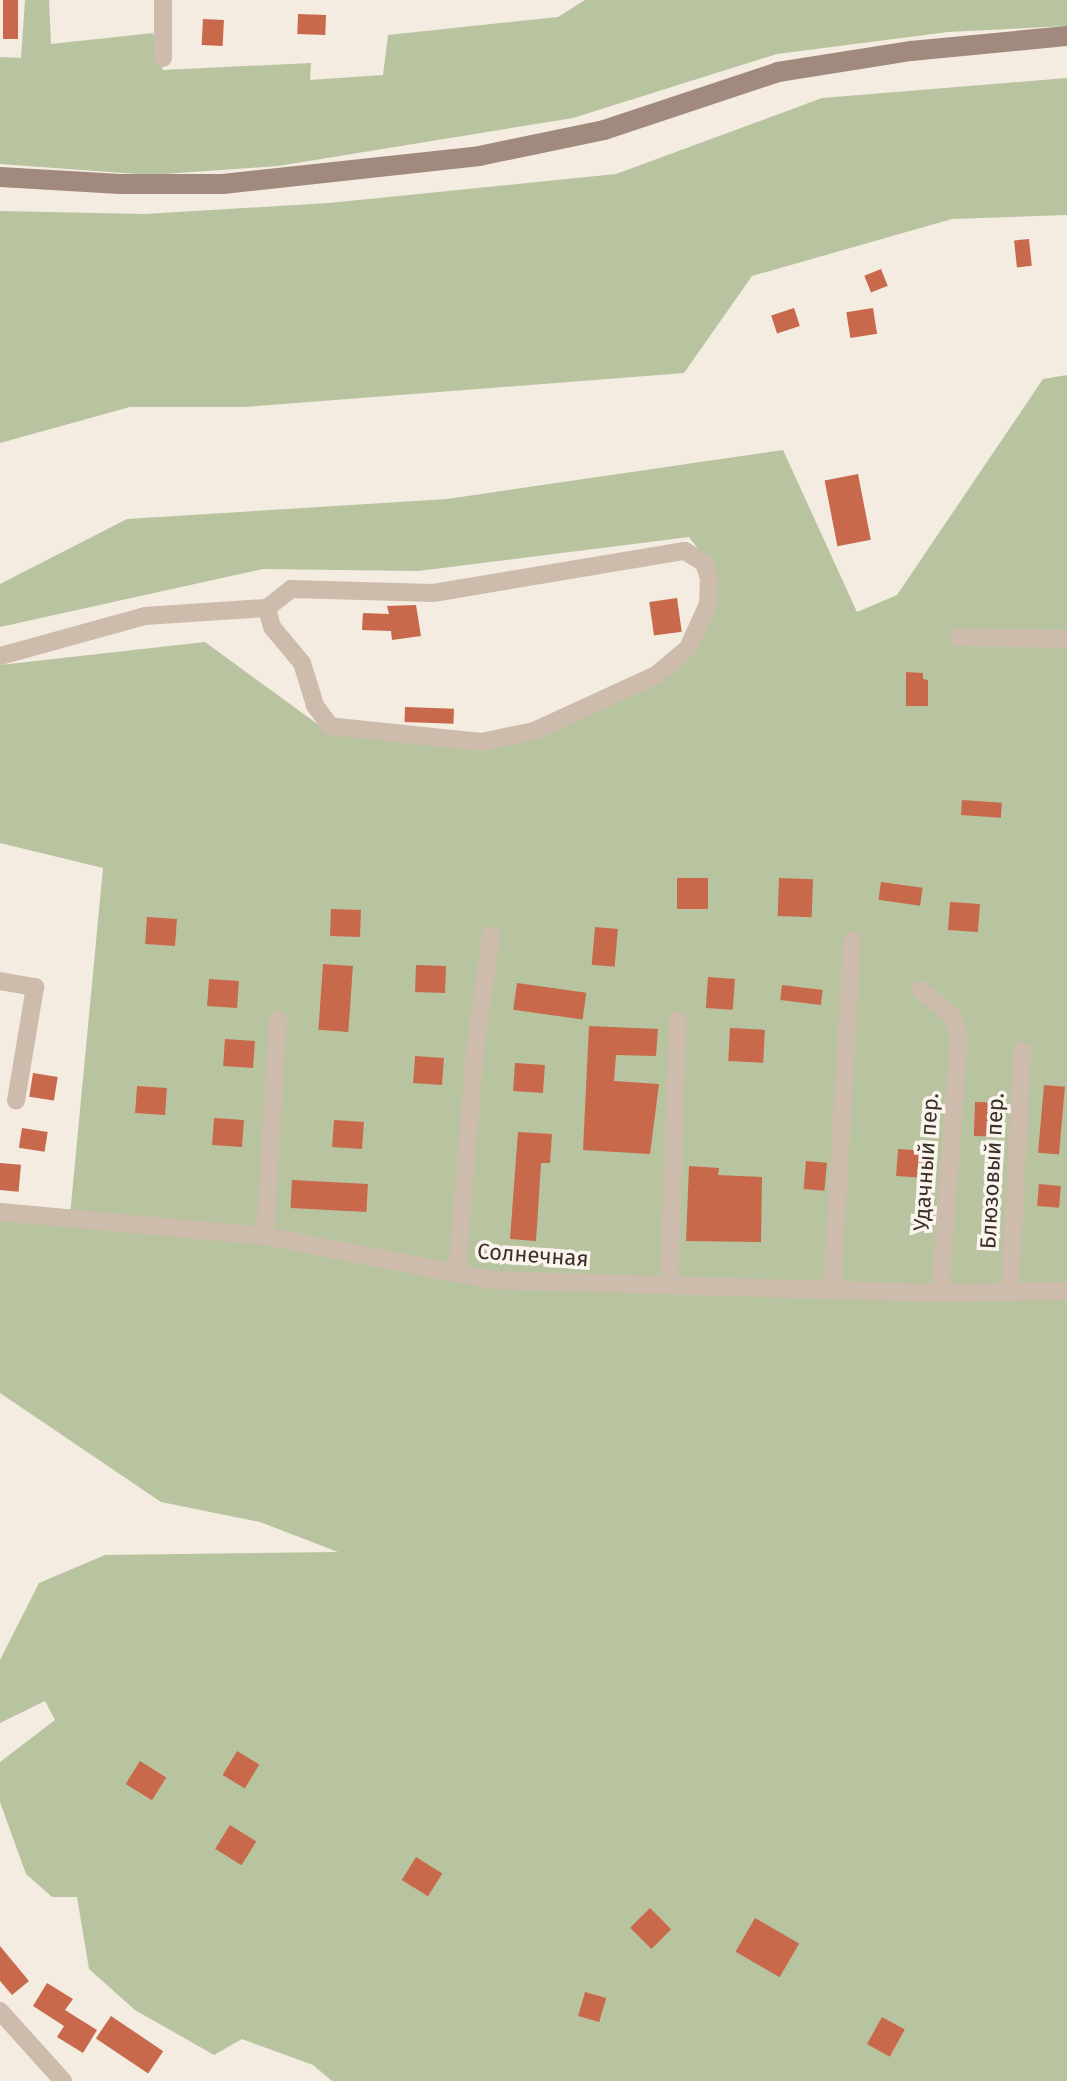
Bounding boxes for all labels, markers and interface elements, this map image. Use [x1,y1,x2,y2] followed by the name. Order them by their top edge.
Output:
[908,1092,944,1232] street label: Удачный пер.
[975,1092,1009,1250] street label: Блюзовый пер.
[476,1238,590,1272] street label: Солнечная

